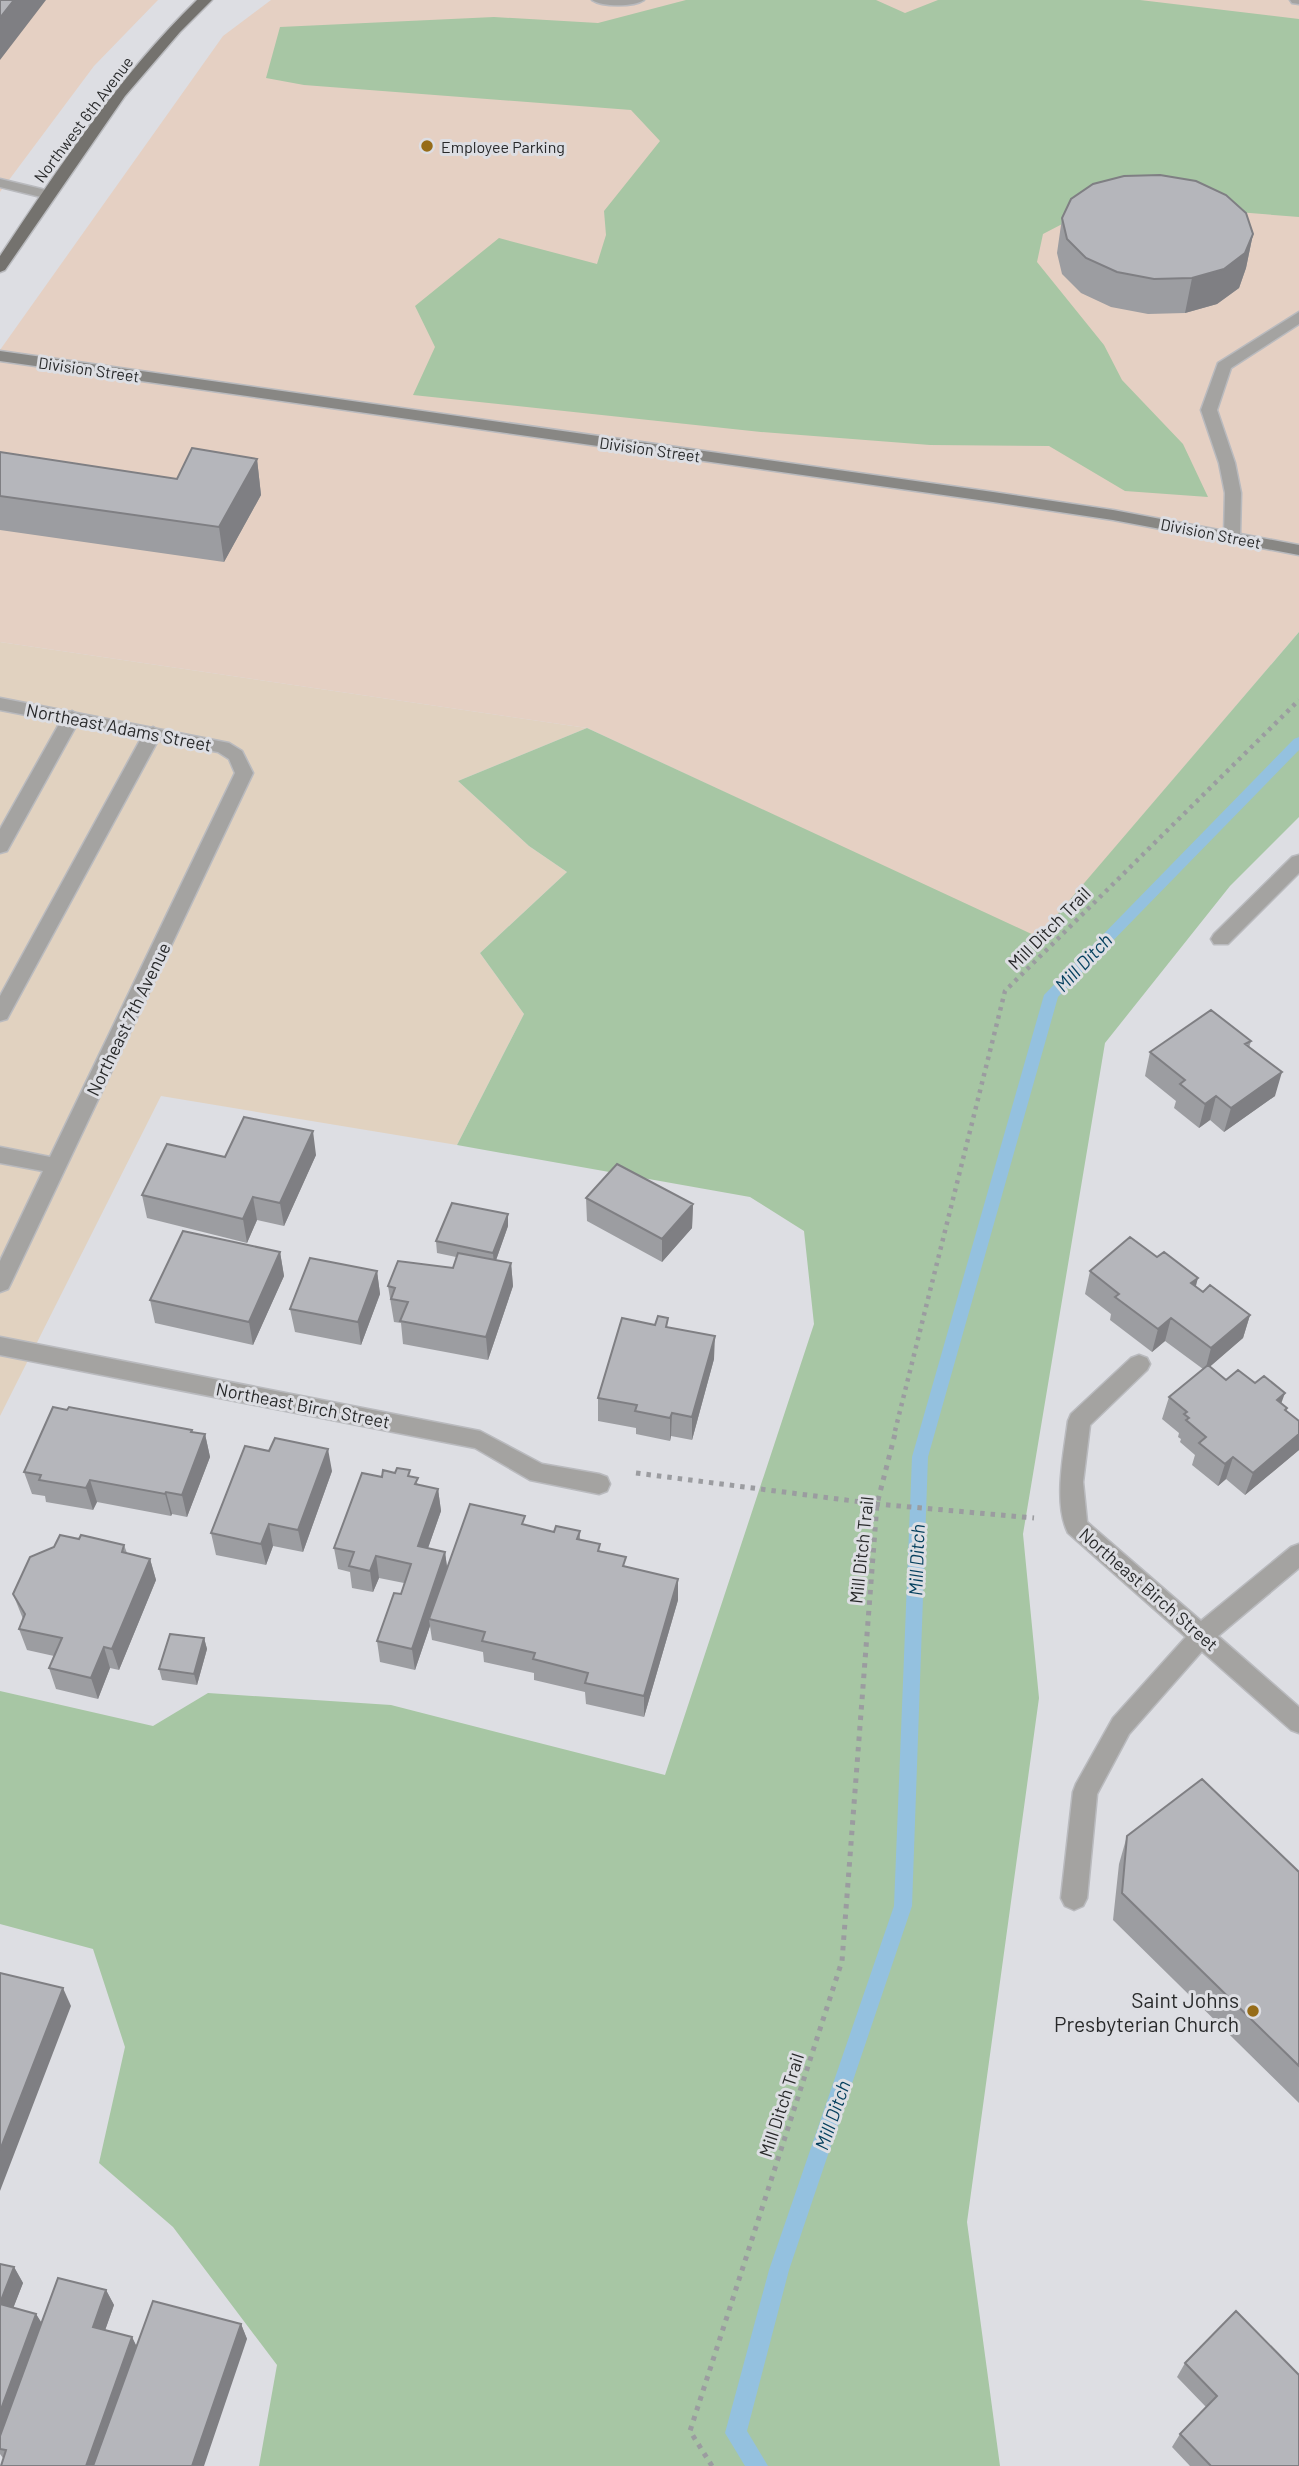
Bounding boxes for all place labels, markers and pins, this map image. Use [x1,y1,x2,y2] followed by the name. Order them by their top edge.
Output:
[441,137,565,156] place label: Employee Parking
[419,138,435,154] marker: Employee Parking
[1054,1987,1239,2036] place label: Saint Johns Presbyterian Church
[1245,2003,1261,2019] marker: Saint Johns Presbyterian Church

